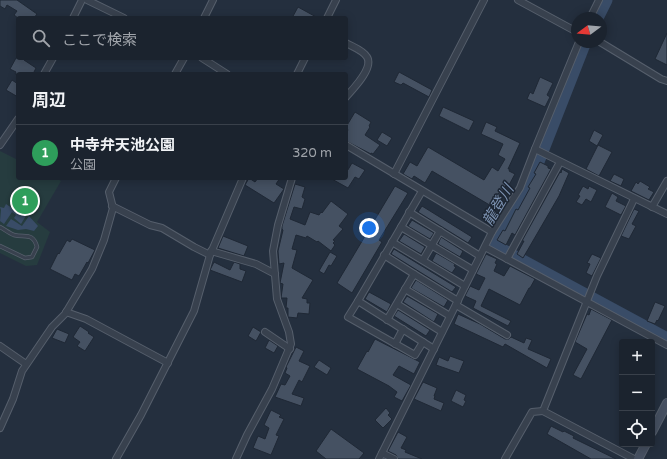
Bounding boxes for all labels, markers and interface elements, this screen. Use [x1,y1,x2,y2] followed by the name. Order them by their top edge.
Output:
[571,12,607,48] north arrow
[16,16,348,60] search box
[30,27,52,49] icon: search
[62,31,137,49] text: ここで検索
[32,90,66,111] text: 周辺
[70,136,175,154] text: 中寺弁天池公園
[41,145,49,161] text: 1
[292,145,332,161] text: 320 m
[70,157,96,173] text: 公園
[479,179,518,229] water label: 龍登川
[12,186,38,216] pin: 1
[359,218,379,238] your location
[619,339,655,447] map controls
[619,339,655,375] button: +
[619,375,655,411] button: −
[619,411,655,447] button: locate

